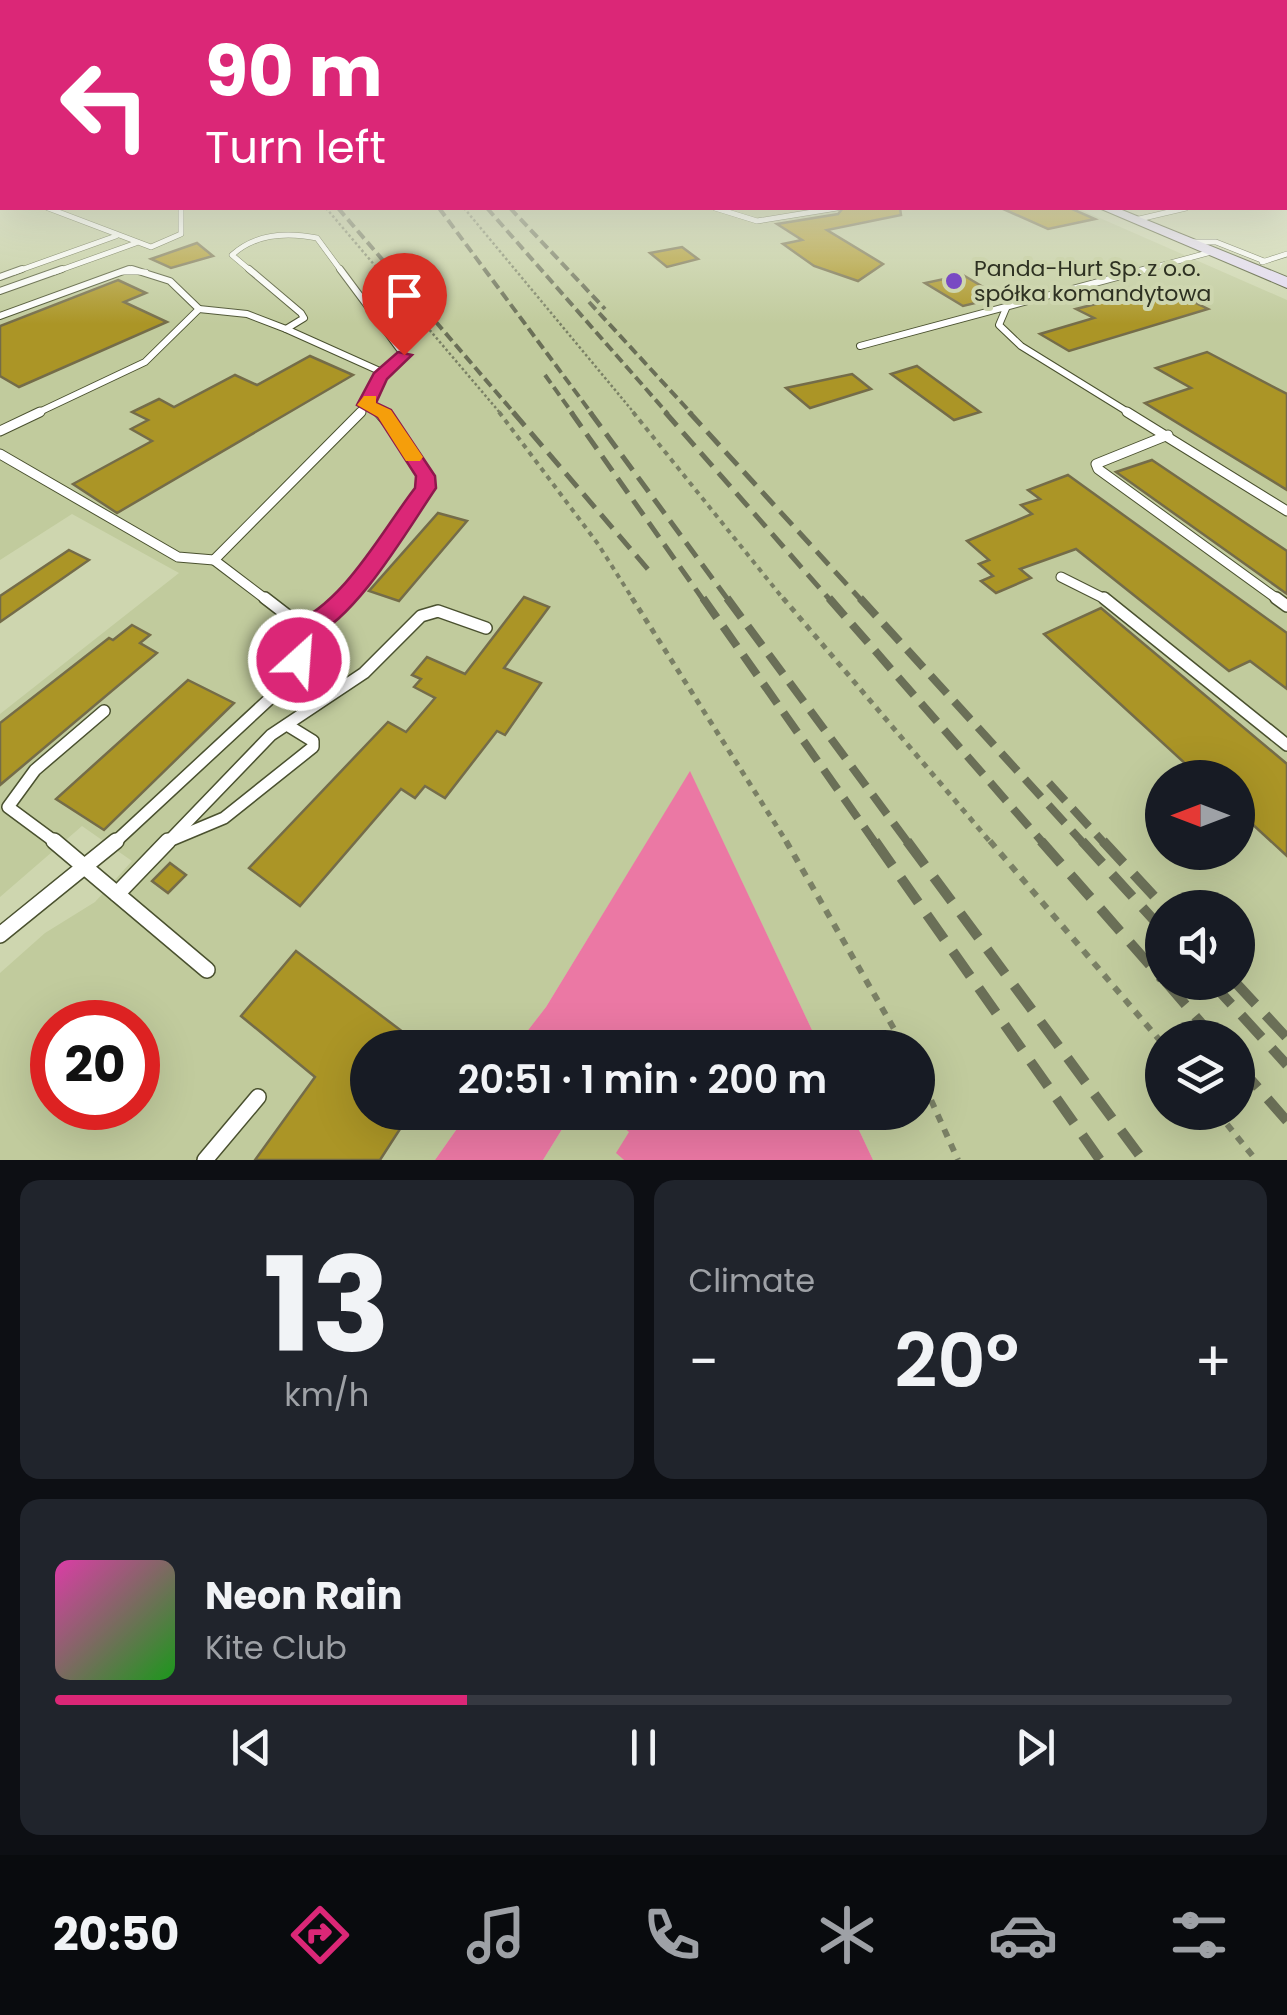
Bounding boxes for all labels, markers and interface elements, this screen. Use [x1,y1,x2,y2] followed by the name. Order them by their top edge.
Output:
[205,22,383,121] text: 90 m
[40,40,170,170] icon: left
[205,116,386,179] text: Turn left
[362,253,447,356] pin
[974,253,1211,309] place label: Panda-Hurt Sp. z o.o. spółka komandytowa
[377,268,432,323] icon: arrive
[943,270,965,292] marker: Panda-Hurt Sp. z o.o. spółka komandytowa
[247,608,351,712] position arrow
[1145,760,1255,870] north arrow
[1145,760,1255,1130] map controls
[1145,890,1255,1000] button: sound
[30,1000,160,1130] speed limit sign: 20
[1145,1020,1255,1130] button: layers
[458,1053,827,1106] text: 20:51 · 1 min · 200 m
[263,1214,391,1397] text: 13
[689,1258,815,1303] text: Climate
[894,1308,1019,1413] text: 20°
[689,1323,719,1400] text: −
[1194,1323,1232,1400] text: +
[284,1372,369,1417] text: km/h
[205,1569,402,1622] text: Neon Rain
[205,1625,347,1670] text: Kite Club
[224,1720,279,1775] icon: previous
[616,1720,671,1775] icon: pause
[1008,1720,1063,1775] icon: next
[285,1900,355,1970] icon: directions
[461,1900,531,1970] icon: music
[637,1900,707,1970] icon: phone
[812,1900,882,1970] icon: climate
[988,1900,1058,1970] icon: car
[1164,1900,1234,1970] icon: filters
[53,1903,179,1966] text: 20:50

